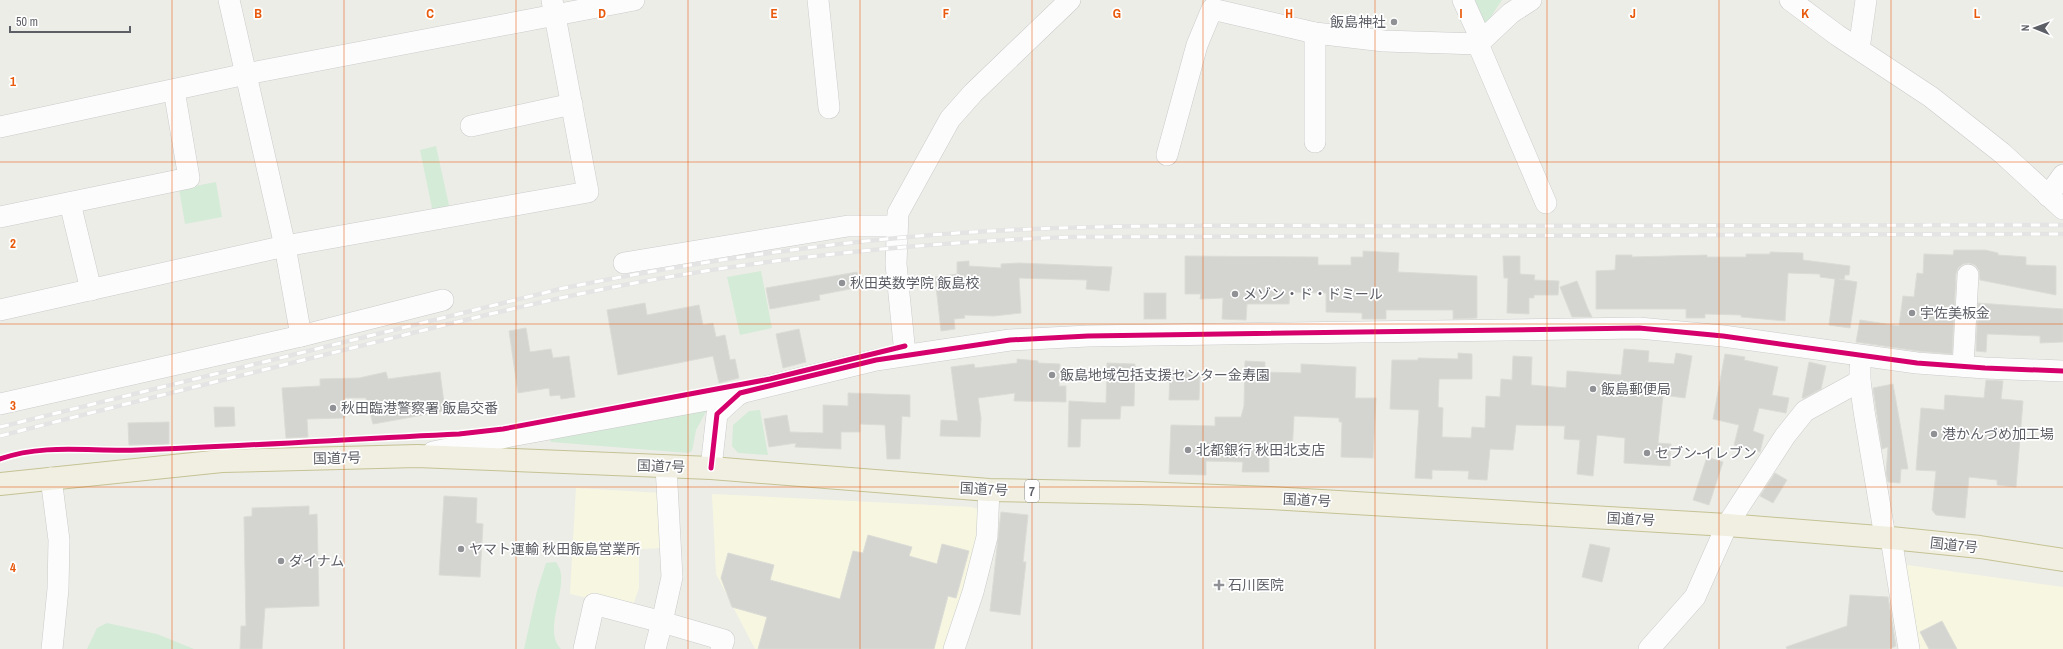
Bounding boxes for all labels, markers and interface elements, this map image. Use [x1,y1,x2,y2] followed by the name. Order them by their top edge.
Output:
[254,5,262,22] text: B
[426,5,434,22] text: C
[598,5,606,22] text: D
[770,5,778,22] text: E
[943,5,950,22] text: F
[1113,5,1121,22] text: G
[1285,5,1293,22] text: H
[1460,5,1463,22] text: I
[1630,5,1636,22] text: J
[1801,5,1809,22] text: K
[1974,5,1981,22] text: L
[10,8,130,34] scale bar
[2015,8,2055,48] north arrow
[1330,13,1386,31] place label: 飯島神社
[16,14,38,30] text: 50 m
[1389,17,1399,27] marker: 飯島神社
[2018,24,2032,31] text: N
[10,73,16,90] text: 1
[10,235,16,252] text: 2
[850,274,979,292] place label: 秋田英数学院 飯島校
[837,278,847,288] marker: 秋田英数学院 飯島校
[1243,285,1383,303] place label: メゾン・ド・ドミール
[1230,289,1240,299] marker: メゾン・ド・ドミール
[1920,304,1990,322] place label: 宇佐美板金
[1907,308,1917,318] marker: 宇佐美板金
[1060,366,1270,384] place label: 飯島地域包括支援センター金寿園
[1047,370,1057,380] marker: 飯島地域包括支援センター金寿園
[1601,380,1671,398] place label: 飯島郵便局
[1588,384,1598,394] marker: 飯島郵便局
[10,397,16,414] text: 3
[341,399,498,417] place label: 秋田臨港警察署 飯島交番
[328,403,338,413] marker: 秋田臨港警察署 飯島交番
[1942,425,2054,443] place label: 港かんづめ加工場
[1929,429,1939,439] marker: 港かんづめ加工場
[1196,441,1325,459] place label: 北都銀行 秋田北支店
[1655,444,1757,462] place label: セブン-イレブン
[1183,445,1193,455] marker: 北都銀行 秋田北支店
[1642,448,1652,458] marker: セブン-イレブン
[313,449,361,467] street label: 国道7号
[637,456,685,476] street label: 国道7号
[959,479,1009,499] street label: 国道7号
[1025,480,1039,502] road number: 7
[1282,490,1332,510] street label: 国道7号
[1606,509,1656,529] street label: 国道7号
[1929,534,1979,556] street label: 国道7号
[469,540,640,558] place label: ヤマト運輸 秋田飯島営業所
[456,544,466,554] marker: ヤマト運輸 秋田飯島営業所
[289,552,344,570] place label: ダイナム
[276,556,286,566] marker: ダイナム
[10,559,16,576] text: 4
[1228,576,1284,594] place label: 石川医院
[1213,579,1225,591] marker: 石川医院

